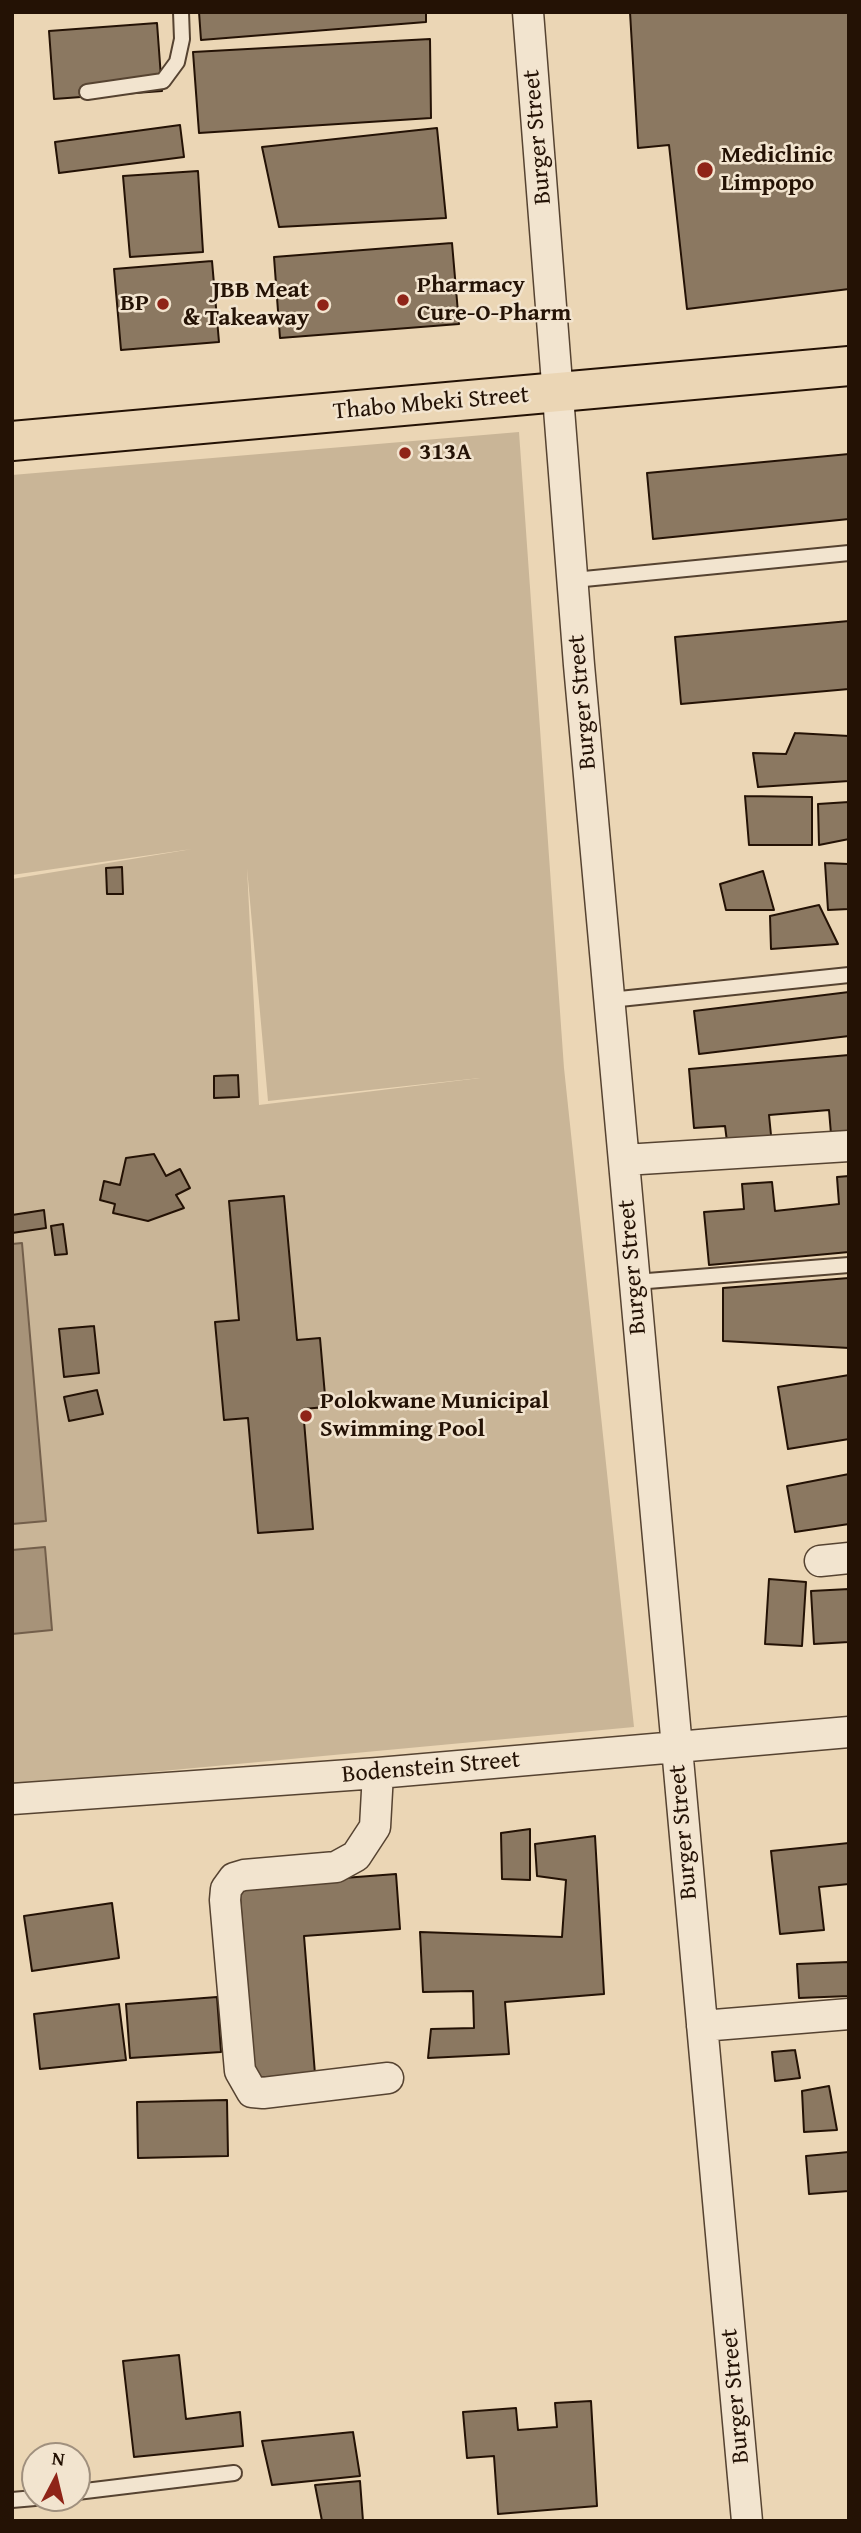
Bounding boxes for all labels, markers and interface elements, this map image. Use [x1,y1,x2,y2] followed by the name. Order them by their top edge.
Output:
[518,68,558,206] street label: Burger Street
[721,142,833,198] place label: Mediclinic Limpopo
[695,160,715,180] marker: Mediclinic Limpopo
[417,272,571,328] place label: Pharmacy Cure-O-Pharm
[183,277,309,333] place label: JBB Meat & Takeaway
[120,290,149,318] place label: BP
[395,292,411,308] marker: Pharmacy Cure-O-Pharm
[155,296,171,312] marker: BP
[315,297,331,313] marker: JBB Meat & Takeaway
[332,381,530,427] street label: Thabo Mbeki Street
[419,439,472,467] place label: 313A
[397,445,413,461] marker: 313A
[563,633,603,771] street label: Burger Street
[613,1198,653,1336] street label: Burger Street
[320,1388,549,1444] place label: Polokwane Municipal Swimming Pool
[298,1408,314,1424] marker: Polokwane Municipal Swimming Pool
[341,1746,521,1790] street label: Bodenstein Street
[664,1763,704,1901] street label: Burger Street
[716,2327,756,2465] street label: Burger Street
[21,2442,91,2512] north arrow
[50,2443,66,2473] text: N

